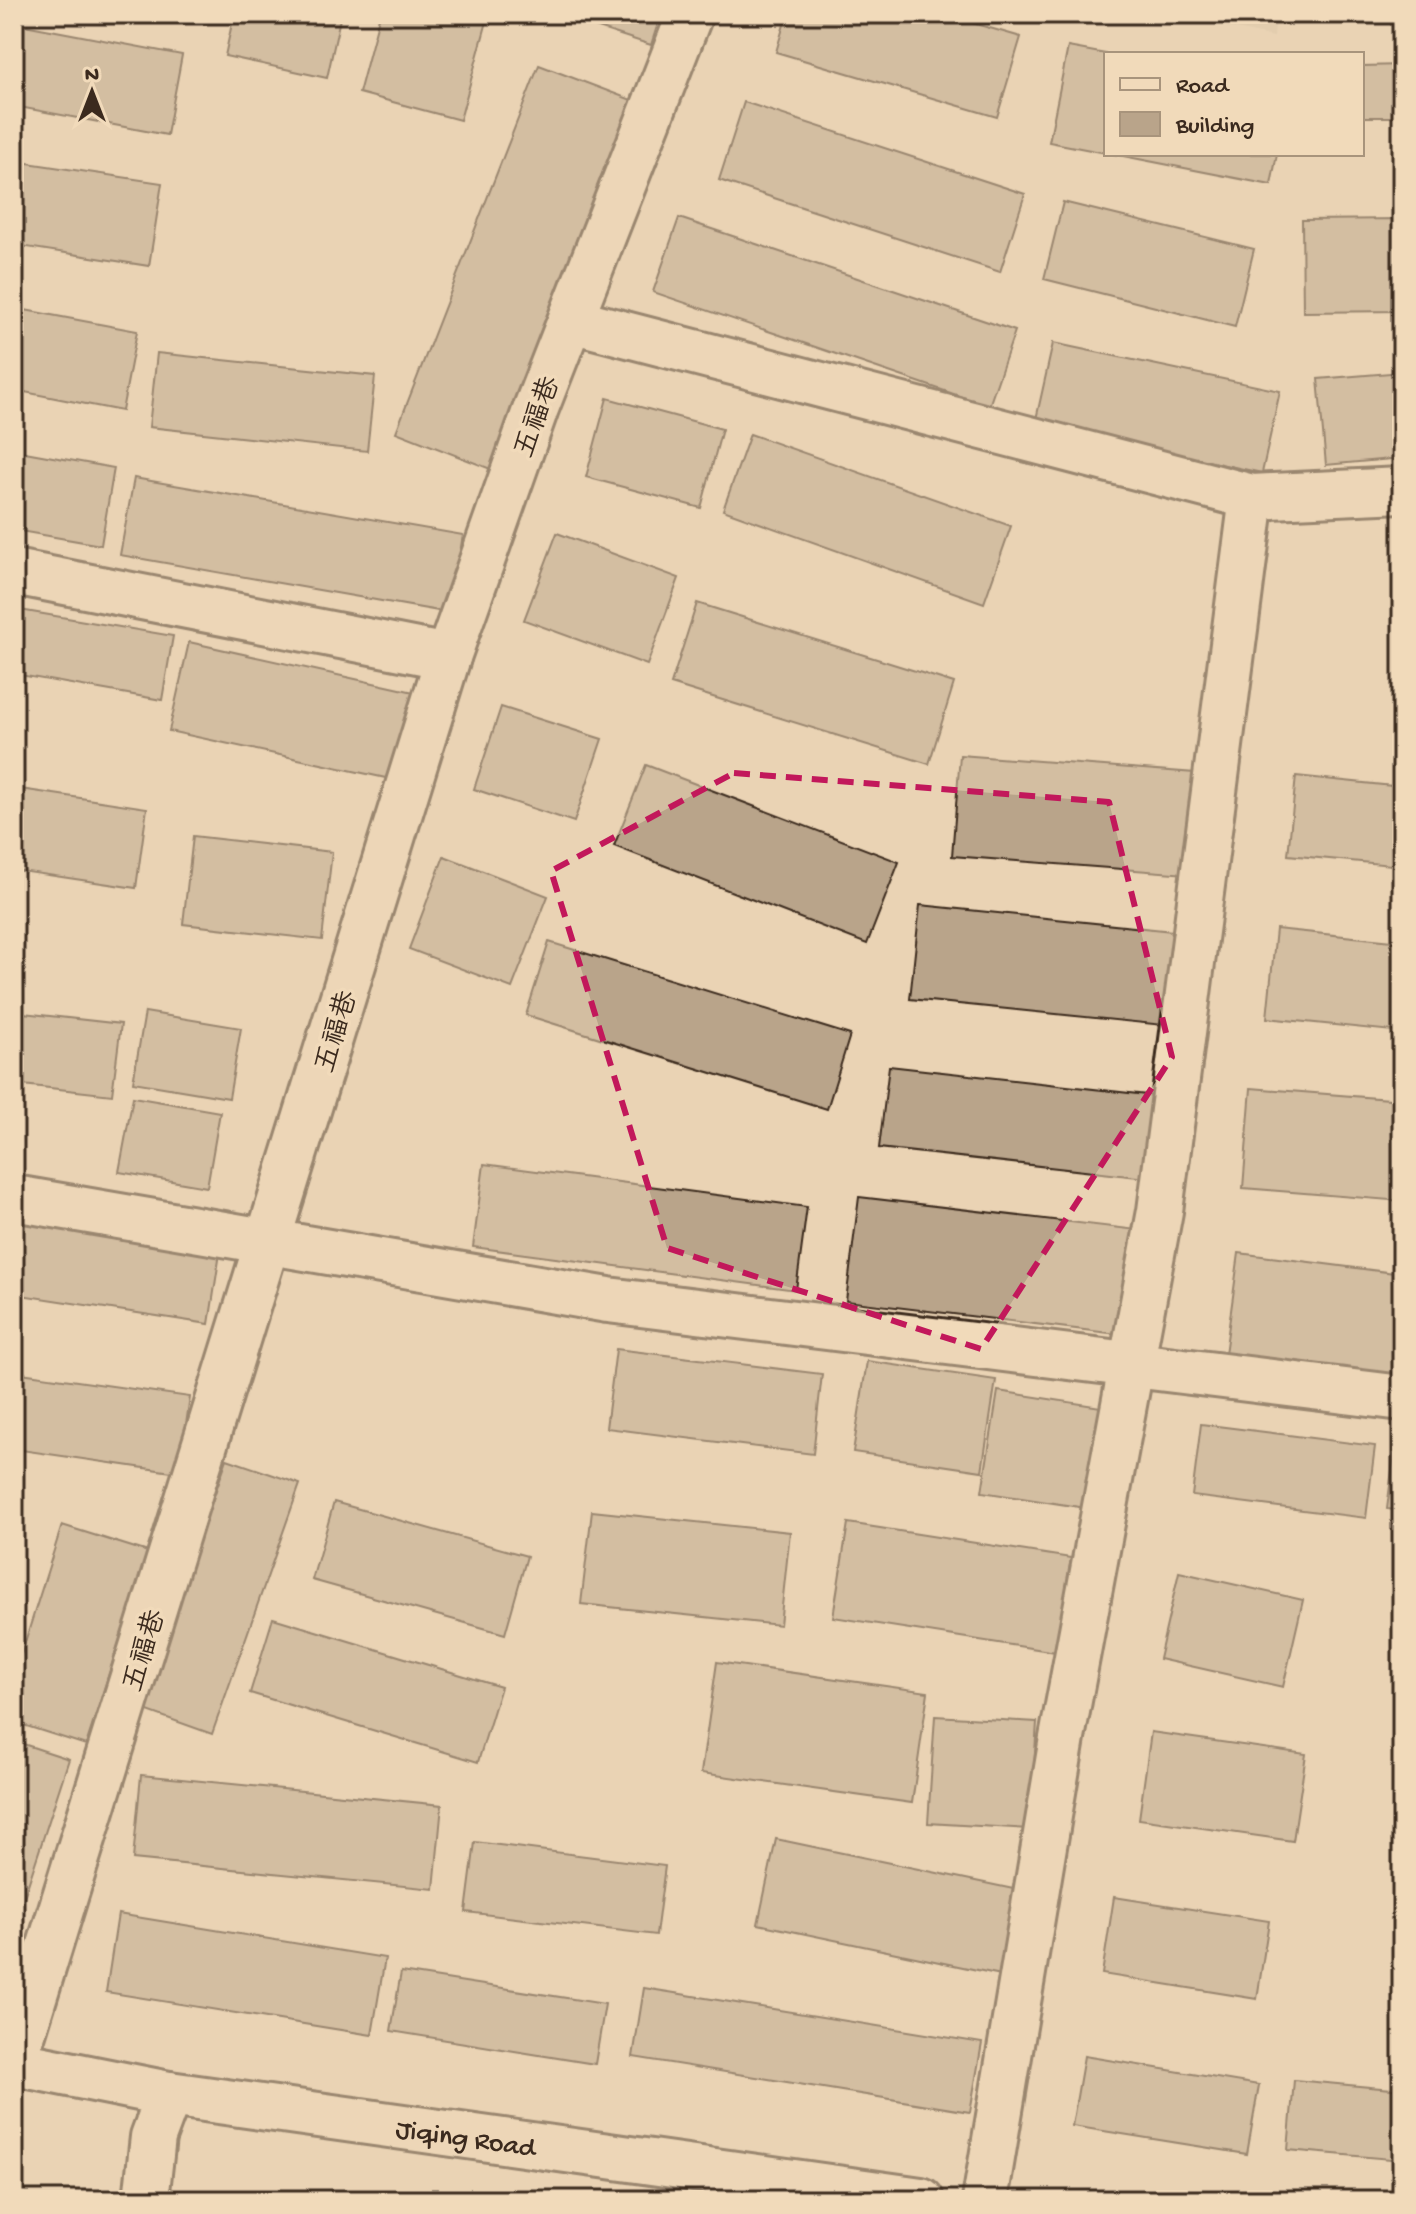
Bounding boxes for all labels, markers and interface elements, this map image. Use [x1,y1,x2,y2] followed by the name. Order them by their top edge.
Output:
[52,52,132,132] north arrow
[1104,52,1364,156] legend
[85,63,99,89] text: N
[1176,73,1230,102] text: Road
[1175,113,1254,142] text: Building
[508,371,569,463] street label: 五福巷
[309,986,367,1077] street label: 五福巷
[117,1605,175,1696] street label: 五福巷
[393,2114,540,2167] street label: Jiqing Road

